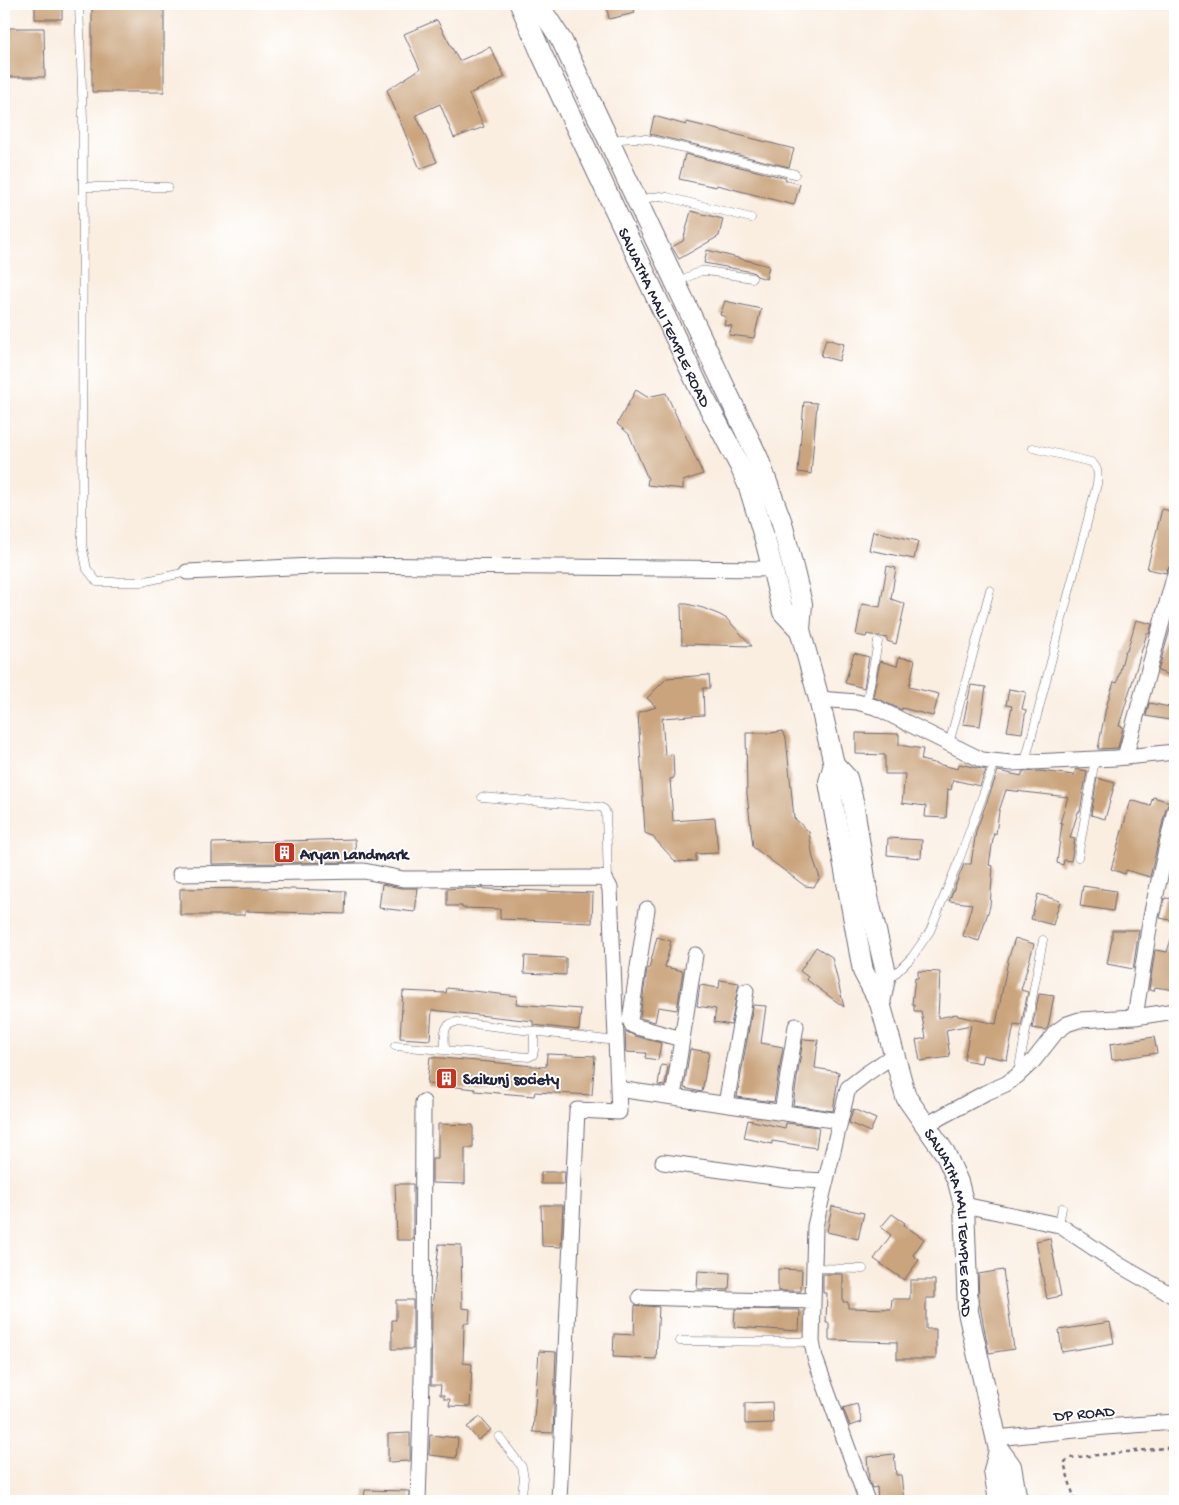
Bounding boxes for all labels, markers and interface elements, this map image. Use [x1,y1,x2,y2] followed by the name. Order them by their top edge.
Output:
[612,226,714,412] street label: SAWATHA MALI TEMPLE ROAD
[272,841,296,865] building icon: Aryan Landmark
[299,847,410,866] place label: Aryan Landmark
[435,1066,459,1090] building icon: Saikunj society
[463,1072,559,1091] place label: Saikunj society
[918,1126,974,1318] street label: SAWATHA MALI TEMPLE ROAD
[1052,1403,1116,1428] street label: DP ROAD

